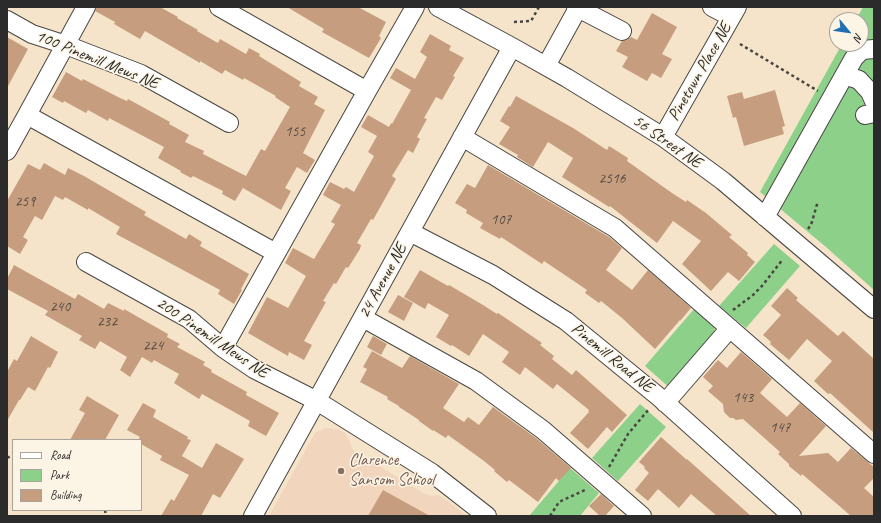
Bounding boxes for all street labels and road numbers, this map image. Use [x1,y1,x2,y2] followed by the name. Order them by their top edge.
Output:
[664,19,736,125] street label: Pinetown Place NE
[33,26,161,94] street label: 100 Pinemill Mews NE
[628,111,706,173] street label: 56 Street NE
[354,240,412,322] street label: 24 Avenue NE
[152,293,272,383] street label: 200 Pinemill Mews NE
[567,319,657,397] street label: Pinemill Road NE

